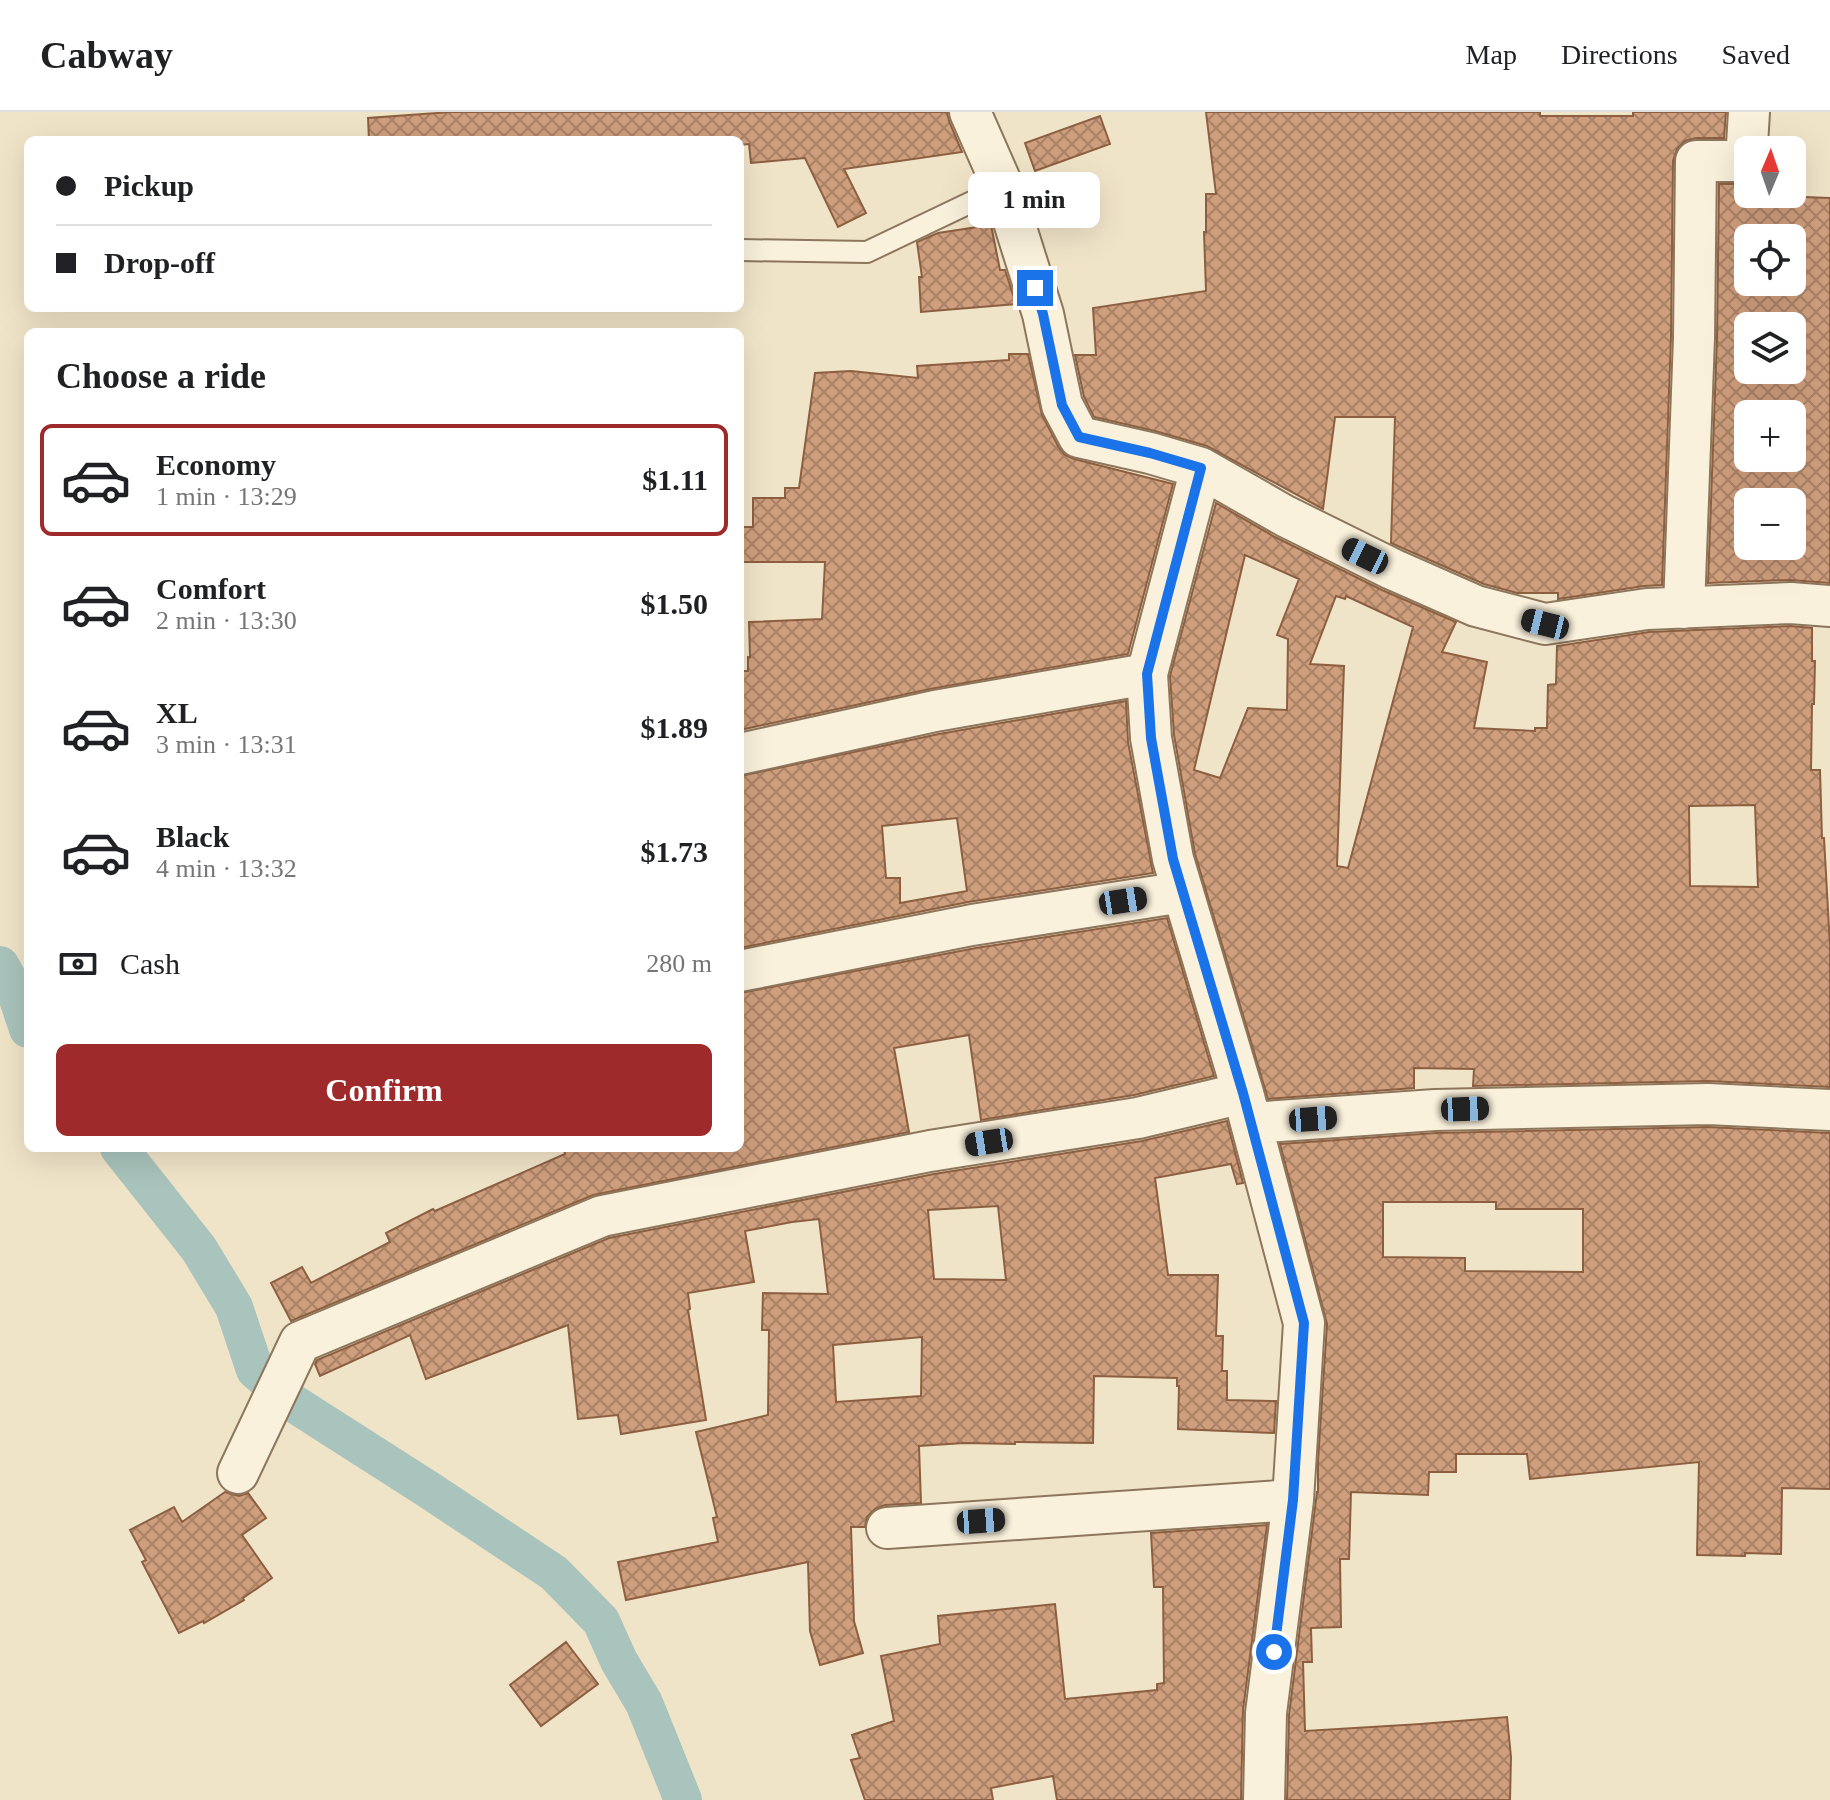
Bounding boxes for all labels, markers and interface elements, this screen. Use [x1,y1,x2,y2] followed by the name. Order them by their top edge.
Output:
[40,34,173,76] text: Cabway
[1466,39,1517,70] text: Map
[1561,39,1678,70] text: Directions
[1722,39,1790,70] text: Saved
[1734,136,1806,208] north arrow
[1734,136,1806,560] map controls
[104,169,194,202] text: Pickup
[969,172,1101,228] callout: 1 min
[1003,185,1065,214] text: 1 min
[1734,224,1806,296] button: locate
[104,246,215,279] text: Drop-off
[1017,270,1053,306] route end
[1734,312,1806,384] button: layers
[56,356,266,396] text: Choose a ride
[1734,400,1806,472] button: +
[60,444,132,516] icon: car
[156,448,276,481] text: Economy
[642,463,708,496] text: $1.11
[156,482,297,511] text: 1 min · 13:29
[1734,488,1806,560] button: −
[1338,535,1392,577] car
[60,568,132,640] icon: car
[156,572,266,605] text: Comfort
[641,587,708,620] text: $1.50
[156,606,297,635] text: 2 min · 13:30
[1519,607,1571,641] car
[60,692,132,764] icon: car
[156,696,198,729] text: XL
[641,711,708,744] text: $1.89
[156,730,297,759] text: 3 min · 13:31
[60,816,132,888] icon: car
[156,820,229,853] text: Black
[641,835,708,868] text: $1.73
[156,854,297,883] text: 4 min · 13:32
[1097,885,1149,917] car
[56,942,100,986] icon: cash
[120,947,180,980] text: Cash
[646,949,712,978] text: 280 m
[56,1044,712,1136] button: Confirm
[1441,1096,1489,1122] car
[1288,1105,1338,1133] car
[963,1126,1015,1158] car
[956,1507,1006,1535] car
[1256,1634,1292,1670] route start

